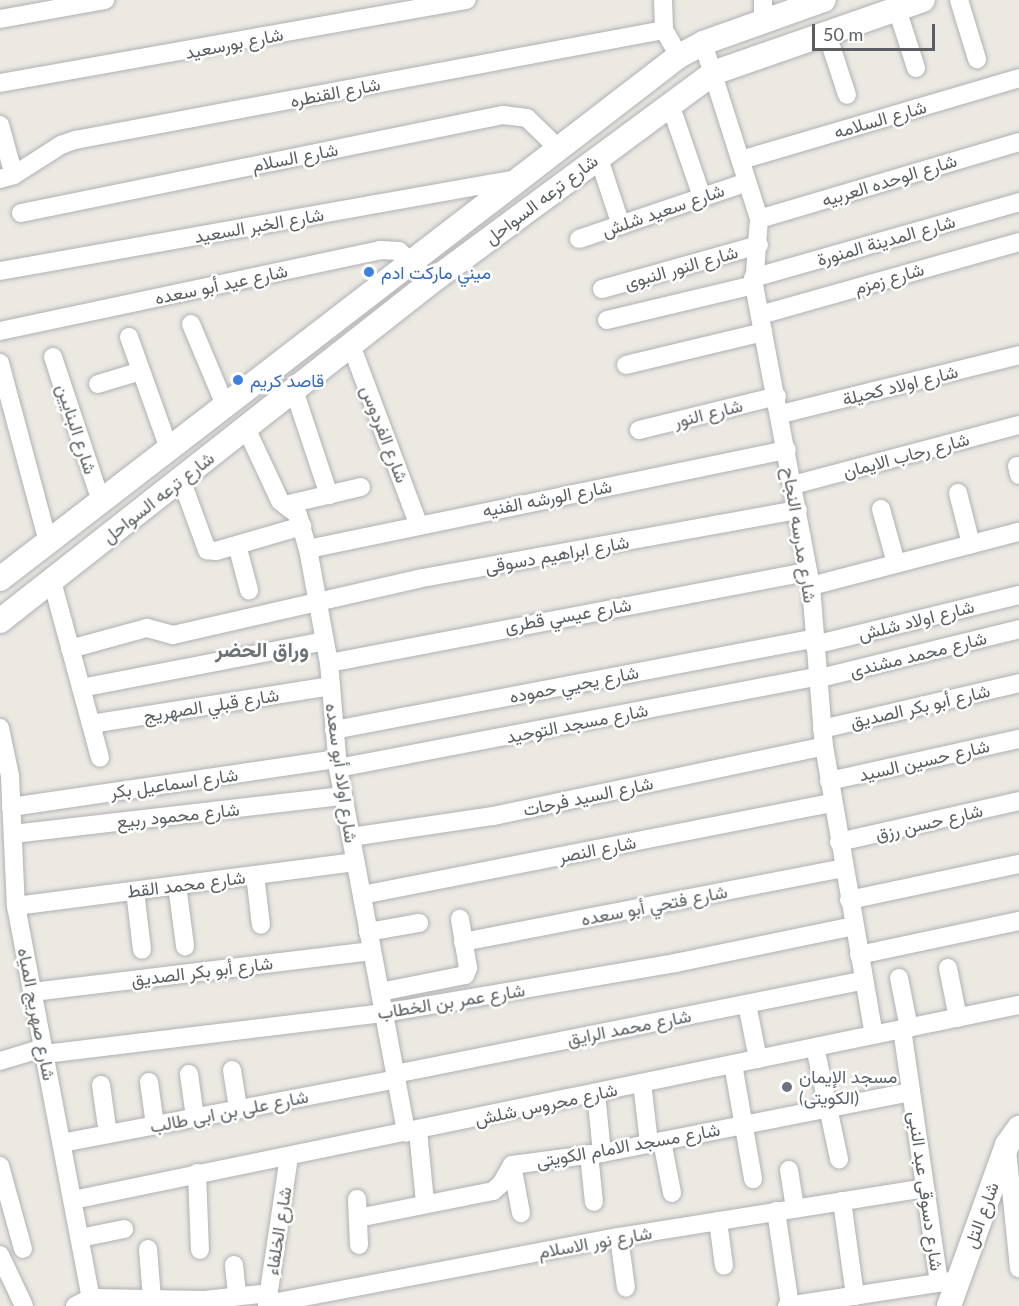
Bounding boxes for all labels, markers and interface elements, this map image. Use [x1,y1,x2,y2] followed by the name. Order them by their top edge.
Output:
[815,12,938,50] scale bar
[183,23,285,63] street label: شارع بورسعيد
[823,23,863,45] text: 50 m
[288,73,382,111] street label: شارع القنطره
[831,96,929,142] street label: شارع السلامه
[250,138,340,176] street label: شارع السلام
[480,149,602,249] street label: شارع ترعه السواحل
[819,149,959,211] street label: شارع الوحده العربيه
[599,179,727,241] street label: شارع سعيد شلش
[193,203,325,247] street label: شارع الخبر السعيد
[815,210,957,270] street label: شارع المدينة المنورة
[622,240,740,294] street label: شارع النور النبوى
[852,258,926,298] street label: شارع زمزم
[153,259,289,309] street label: شارع عيد أبو سعده
[381,261,491,283] place label: ميني ماركت ادم
[362,265,376,279] marker: ميني ماركت ادم
[840,360,960,410] street label: شارع اولاد كحيلة
[250,369,324,391] place label: قاصد كريم
[231,373,245,387] marker: قاصد كريم
[52,381,102,477] street label: شارع البنايين
[357,382,413,486] street label: شارع الفردوس
[671,394,745,432] street label: شارع النور
[840,428,972,482] street label: شارع رحاب الايمان
[98,447,218,547] street label: شارع ترعه السواحل
[779,465,821,605] street label: شارع مدرسه النجاح
[480,475,614,521] street label: شارع الورشه الفنيه
[483,531,631,577] street label: شارع ابراهيم دسوقى
[503,593,633,637] street label: شارع عيسي قطرى
[856,595,976,645] street label: شارع اولاد شلش
[847,627,989,681] street label: شارع محمد مشندى
[215,636,309,662] district label: وراق الحضر
[507,661,641,707] street label: شارع يحيي حموده
[848,679,992,733] street label: شارع أبو بكر الصديق
[142,684,280,726] street label: شارع قبلي الصهريج
[504,699,650,747] street label: شارع مسجد التوحيد
[321,702,363,844] street label: شارع اولاد أبو سعده
[857,734,991,786] street label: شارع حسين السيد
[109,763,239,803] street label: شارع اسماعيل بكر
[521,772,655,820] street label: شارع السيد فرحات
[115,798,241,832] street label: شارع محمود ربيع
[873,799,985,845] street label: شارع حسن رزق
[556,831,638,867] street label: شارع النصر
[126,866,246,902] street label: شارع محمد القط
[579,880,729,930] street label: شارع فتحي أبو سعده
[14,946,60,1082] street label: شارع صهريج المياه
[130,952,274,990] street label: شارع أبو بكر الصديق
[376,979,526,1023] street label: شارع عمر بن الخطاب
[565,1004,693,1050] street label: شارع محمد الرايق
[799,1066,897,1108] place label: مسجد الإيمان (الكويتى)
[473,1078,619,1130] street label: شارع محروس شلش
[780,1080,794,1094] marker: مسجد الإيمان (الكويتى)
[148,1085,310,1137] street label: شارع على بن ابى طالب
[904,1110,948,1272] street label: شارع دسوقى عبد النبى
[534,1118,722,1172] street label: شارع مسجد الامام الكويتى
[959,1179,1003,1251] street label: شارع التل
[260,1185,296,1277] street label: شارع الخلفاء
[537,1221,653,1263] street label: شارع نور الاسلام

